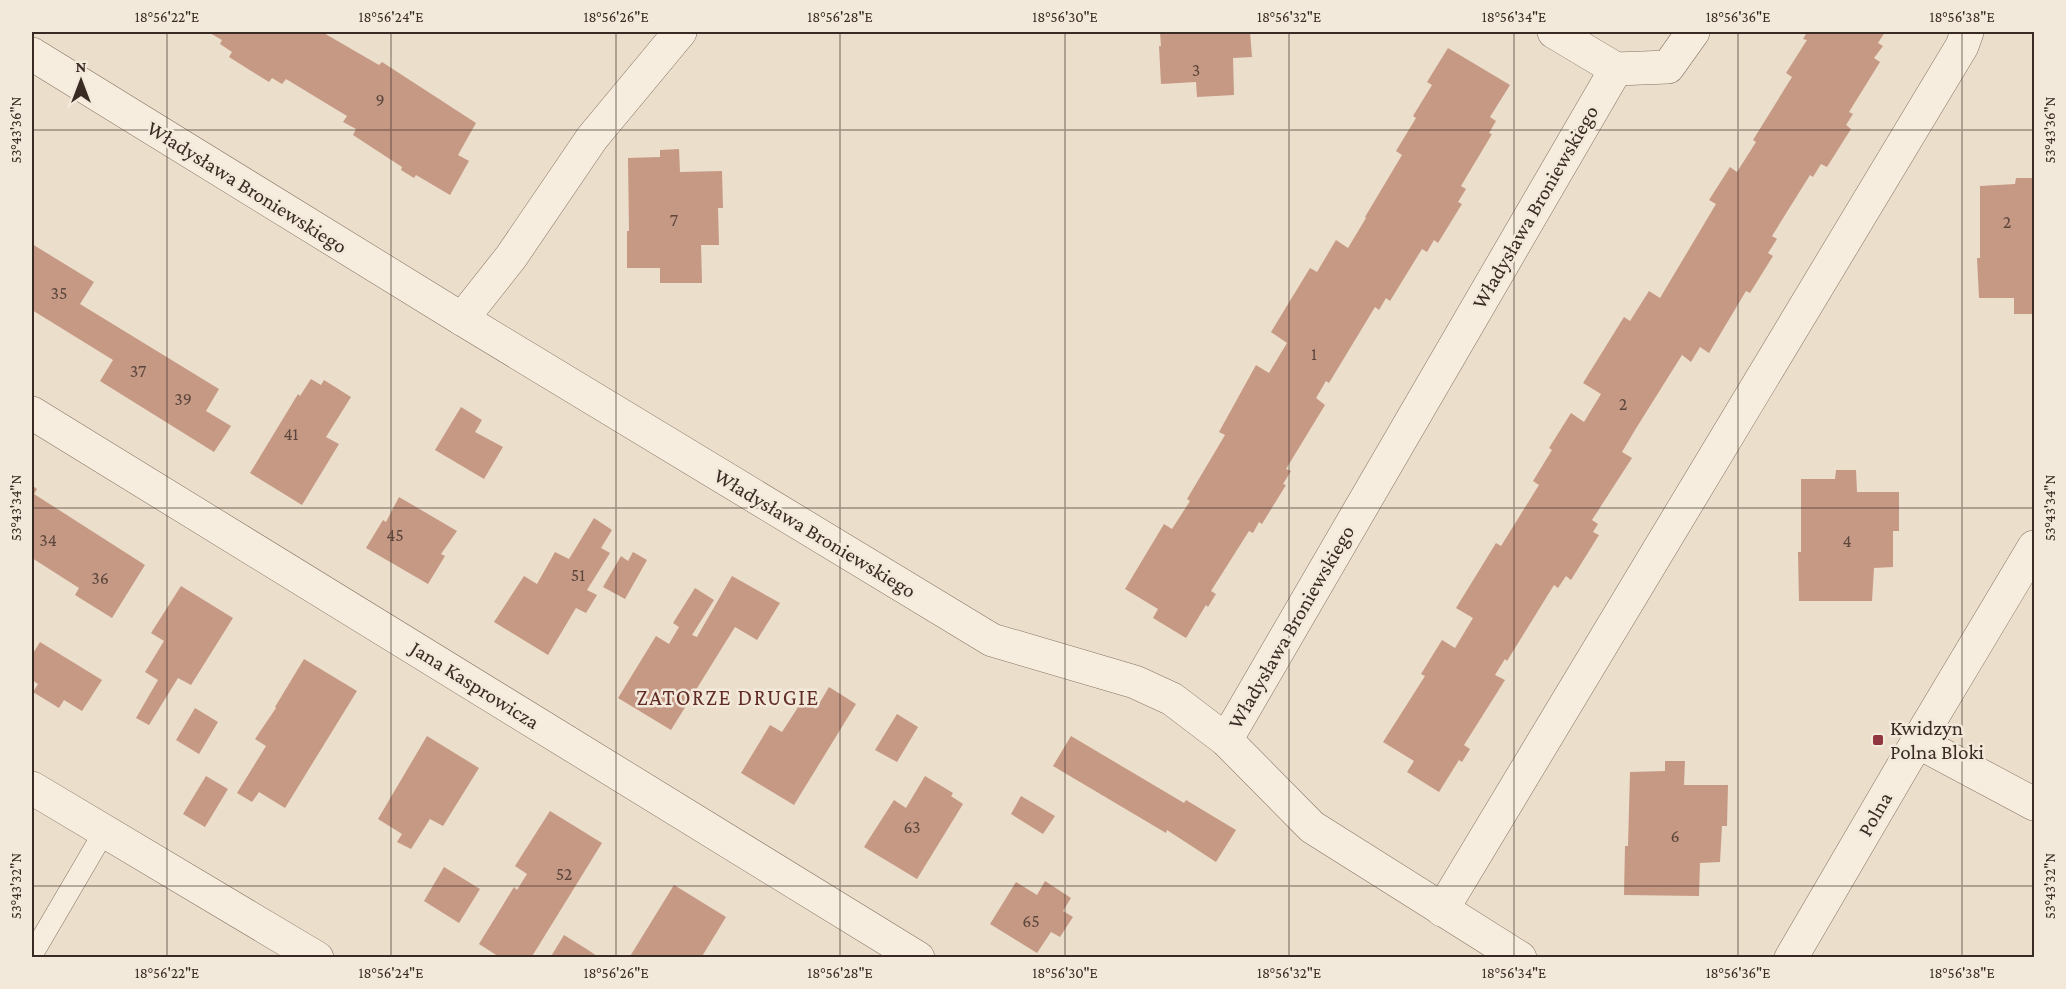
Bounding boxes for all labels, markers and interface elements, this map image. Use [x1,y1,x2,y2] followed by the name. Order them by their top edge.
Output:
[135,9,199,25] text: 18°56'22"E
[359,9,423,25] text: 18°56'24"E
[583,9,649,25] text: 18°56'26"E
[807,9,873,25] text: 18°56'28"E
[1032,9,1098,25] text: 18°56'30"E
[1257,9,1321,25] text: 18°56'32"E
[1482,9,1546,25] text: 18°56'34"E
[1706,9,1770,25] text: 18°56'36"E
[1929,9,1995,25] text: 18°56'38"E
[51,51,111,111] north arrow
[76,58,87,75] text: N
[1192,60,1200,80] house number: 3
[375,90,385,110] house number: 9
[8,96,24,163] text: 53°43'36"N
[2042,96,2058,163] text: 53°43'36"N
[1467,101,1603,313] street label: Władysława Broniewskiego
[143,116,351,258] street label: Władysława Broniewskiego
[670,210,678,230] house number: 7
[2003,212,2011,232] house number: 2
[50,283,68,303] house number: 35
[1311,344,1317,364] house number: 1
[130,361,146,381] house number: 37
[174,389,192,409] house number: 39
[1619,394,1627,414] house number: 2
[283,424,299,444] house number: 41
[710,463,920,603] street label: Władysława Broniewskiego
[8,475,24,541] text: 53°43'34"N
[2042,475,2058,541] text: 53°43'34"N
[1223,521,1359,733] street label: Władysława Broniewskiego
[386,525,404,545] house number: 45
[39,530,57,550] house number: 34
[1842,531,1852,551] house number: 4
[571,565,585,585] house number: 51
[91,568,109,588] house number: 36
[404,635,544,734] street label: Jana Kasprowicza
[636,685,820,710] district label: ZATORZE DRUGIE
[1890,716,1984,764] place label: Kwidzyn Polna Bloki
[1871,733,1885,747] marker: Kwidzyn Polna Bloki
[1853,787,1897,840] street label: Polna
[903,817,921,837] house number: 63
[1670,826,1680,846] house number: 6
[8,853,24,919] text: 53°43'32"N
[2042,853,2058,919] text: 53°43'32"N
[556,864,572,884] house number: 52
[1022,911,1040,931] house number: 65
[135,965,199,981] text: 18°56'22"E
[359,965,423,981] text: 18°56'24"E
[583,965,649,981] text: 18°56'26"E
[807,965,873,981] text: 18°56'28"E
[1032,965,1098,981] text: 18°56'30"E
[1257,965,1321,981] text: 18°56'32"E
[1482,965,1546,981] text: 18°56'34"E
[1706,965,1770,981] text: 18°56'36"E
[1929,965,1995,981] text: 18°56'38"E

